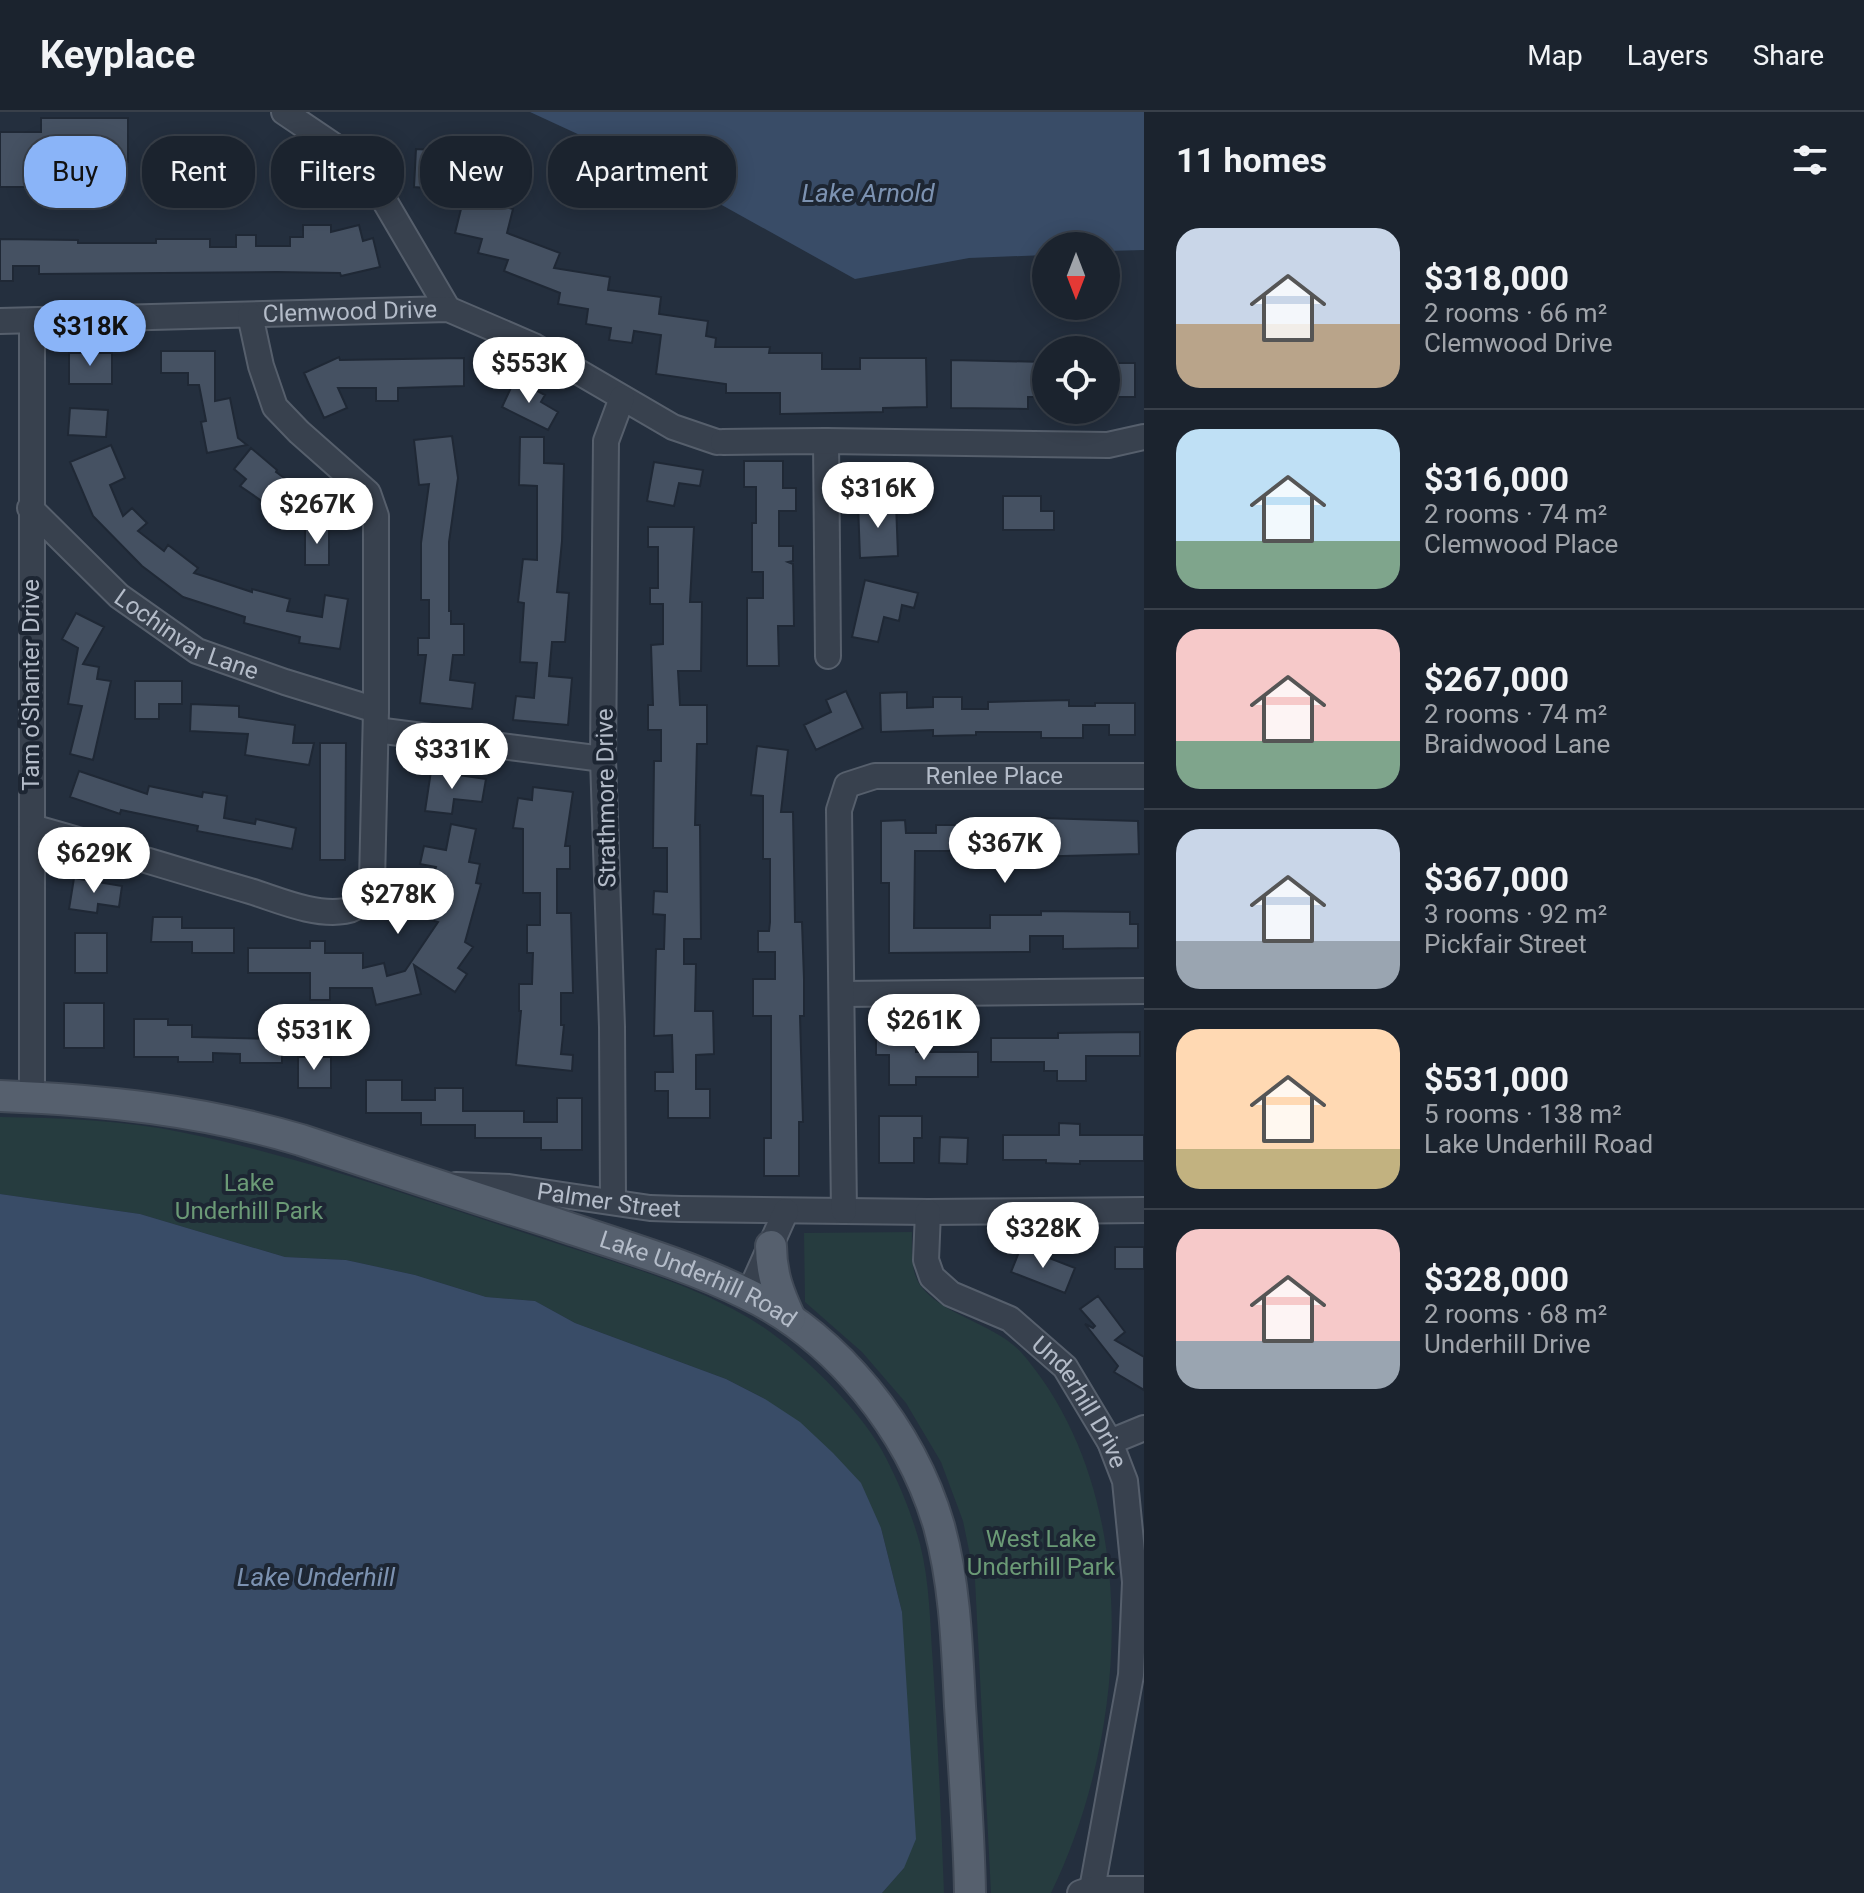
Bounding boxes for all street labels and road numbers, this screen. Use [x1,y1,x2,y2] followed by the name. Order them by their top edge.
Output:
[262,295,437,328] street label: Clemwood Drive
[17,579,45,791] street label: Tam o'Shanter Drive
[109,583,262,686] street label: Lochinvar Lane
[590,708,622,888] street label: Strathmore Drive
[926,762,1063,790] street label: Renlee Place
[535,1177,682,1223] street label: Palmer Street
[596,1225,802,1333] street label: Lake Underhill Road
[1026,1330,1133,1472] street label: Underhill Drive

